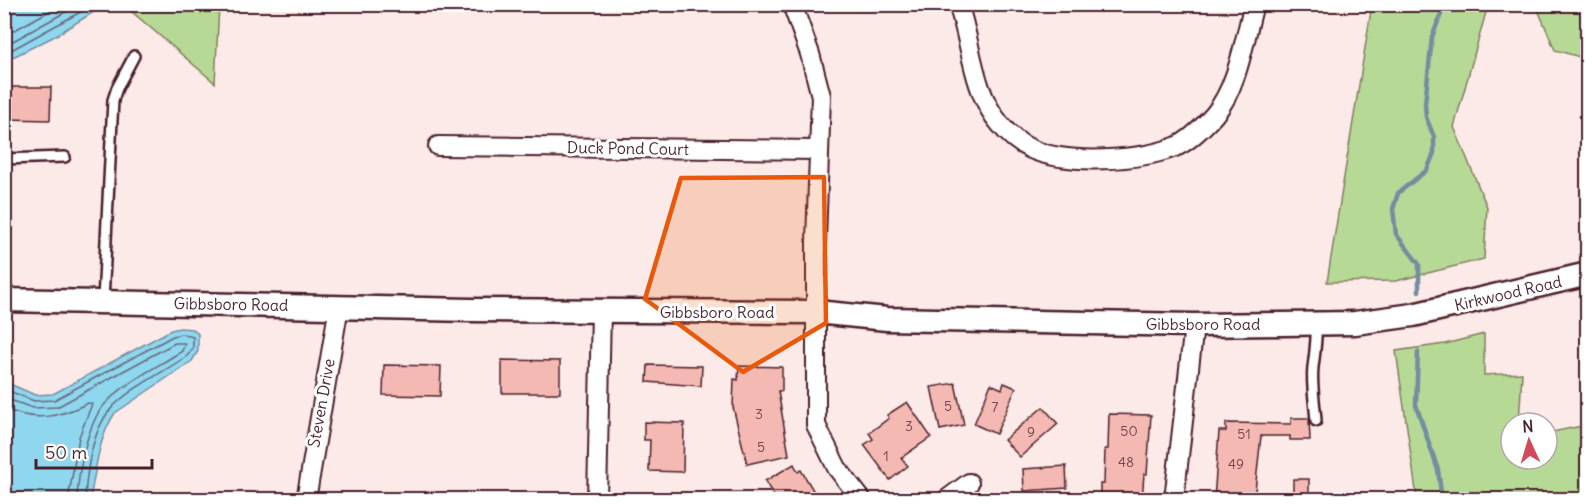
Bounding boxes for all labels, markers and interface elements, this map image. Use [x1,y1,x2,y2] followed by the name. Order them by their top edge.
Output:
[567,137,690,159] street label: Duck Pond Court
[1452,271,1564,315] street label: Kirkwood Road
[174,293,288,315] street label: Gibbsboro Road
[660,302,774,322] street label: Gibbsboro Road
[1146,314,1260,334] street label: Gibbsboro Road
[303,357,339,449] street label: Steven Drive
[944,397,952,415] house number: 5
[992,398,999,416] house number: 7
[755,405,763,423] house number: 3
[1499,411,1559,471] north arrow
[1522,416,1534,436] text: N
[905,417,913,435] house number: 3
[1120,422,1138,440] house number: 50
[1027,423,1035,441] house number: 9
[1237,425,1251,443] house number: 51
[36,432,152,470] scale bar
[757,438,765,456] house number: 5
[45,441,87,464] text: 50 m
[883,447,889,465] house number: 1
[1118,453,1134,471] house number: 48
[1228,455,1244,473] house number: 49

